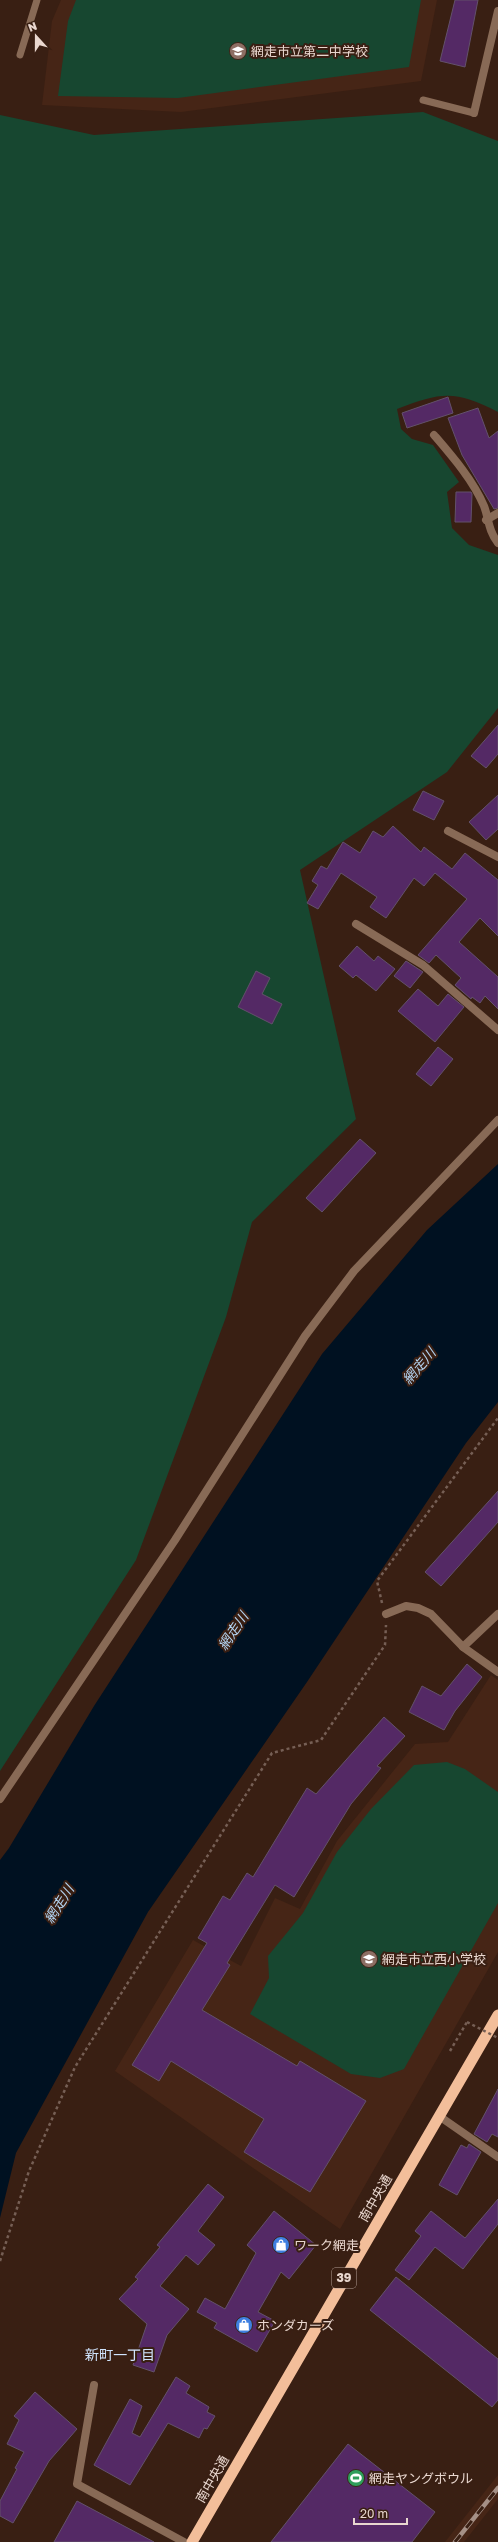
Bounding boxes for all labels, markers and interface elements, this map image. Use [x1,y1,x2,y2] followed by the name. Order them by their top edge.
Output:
[16,16,56,56] north arrow
[26,19,38,34] text: N
[228,41,248,61] school or university icon: 網走市立第二中学校
[251,43,368,59] place label: 網走市立第二中学校
[398,1343,440,1387] water label: 網走川
[214,1607,252,1653] water label: 網走川
[40,1880,78,1926] water label: 網走川
[359,1949,379,1969] school or university icon: 網走市立西小学校
[382,1951,486,1967] place label: 網走市立西小学校
[355,2171,395,2225] street label: 南中央通
[271,2235,291,2255] shop icon: ワーク網走
[294,2237,359,2253] place label: ワーク網走
[332,2268,356,2288] road number: 39
[234,2315,254,2335] shop icon: ホンダカーズ
[257,2317,334,2333] place label: ホンダカーズ
[85,2346,155,2363] district label: 新町一丁目
[192,2452,232,2506] street label: 南中央通
[346,2468,366,2488] sports icon: 網走ヤングボウル
[369,2470,473,2486] place label: 網走ヤングボウル
[354,2500,407,2526] scale bar
[360,2506,388,2521] text: 20 m

